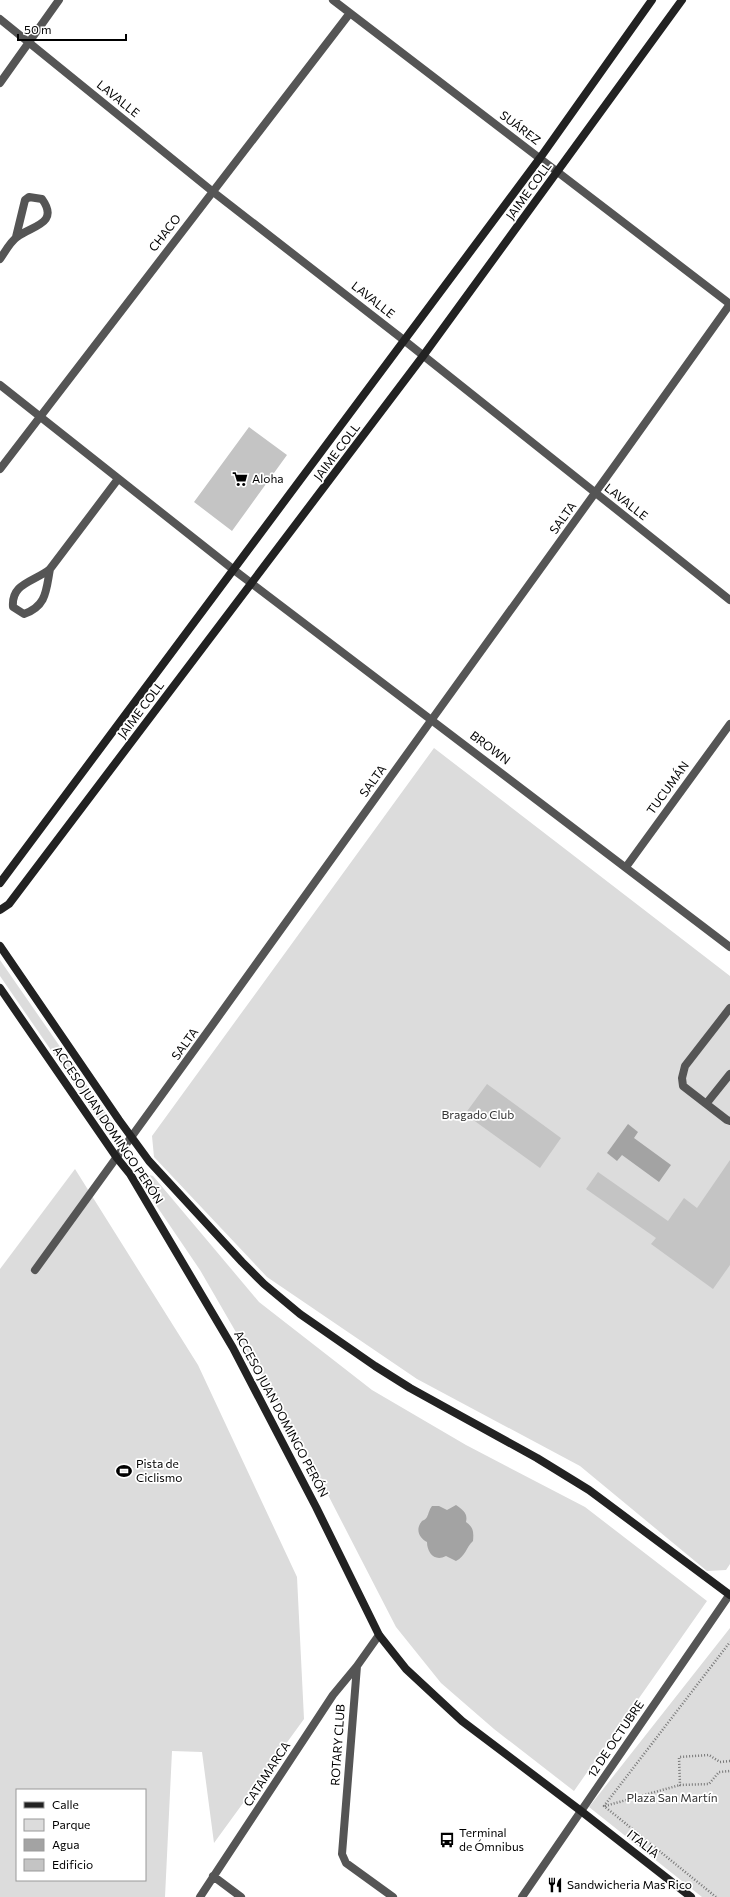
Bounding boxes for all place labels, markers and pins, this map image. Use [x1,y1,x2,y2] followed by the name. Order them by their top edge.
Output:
[231,470,249,488] supermarket icon: Aloha
[252,471,284,485] place label: Aloha
[136,1456,182,1484] place label: Pista de Ciclismo
[115,1462,133,1480] sports icon: Pista de Ciclismo
[459,1825,524,1853] place label: Terminal de Ómnibus
[438,1831,456,1849] bus stop icon: Terminal de Ómnibus
[546,1876,564,1894] restaurant icon: Sandwicheria Mas Rico
[567,1877,692,1891] place label: Sandwicheria Mas Rico

